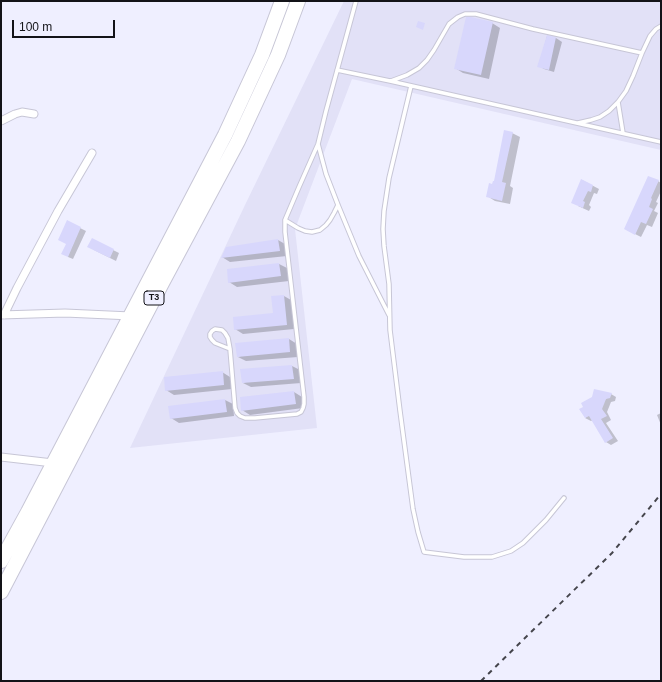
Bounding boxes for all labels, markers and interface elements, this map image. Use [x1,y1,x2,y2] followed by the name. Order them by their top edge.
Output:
[14,12,117,38] scale bar
[19,20,52,34] text: 100 m
[144,291,164,305] road number: T3

